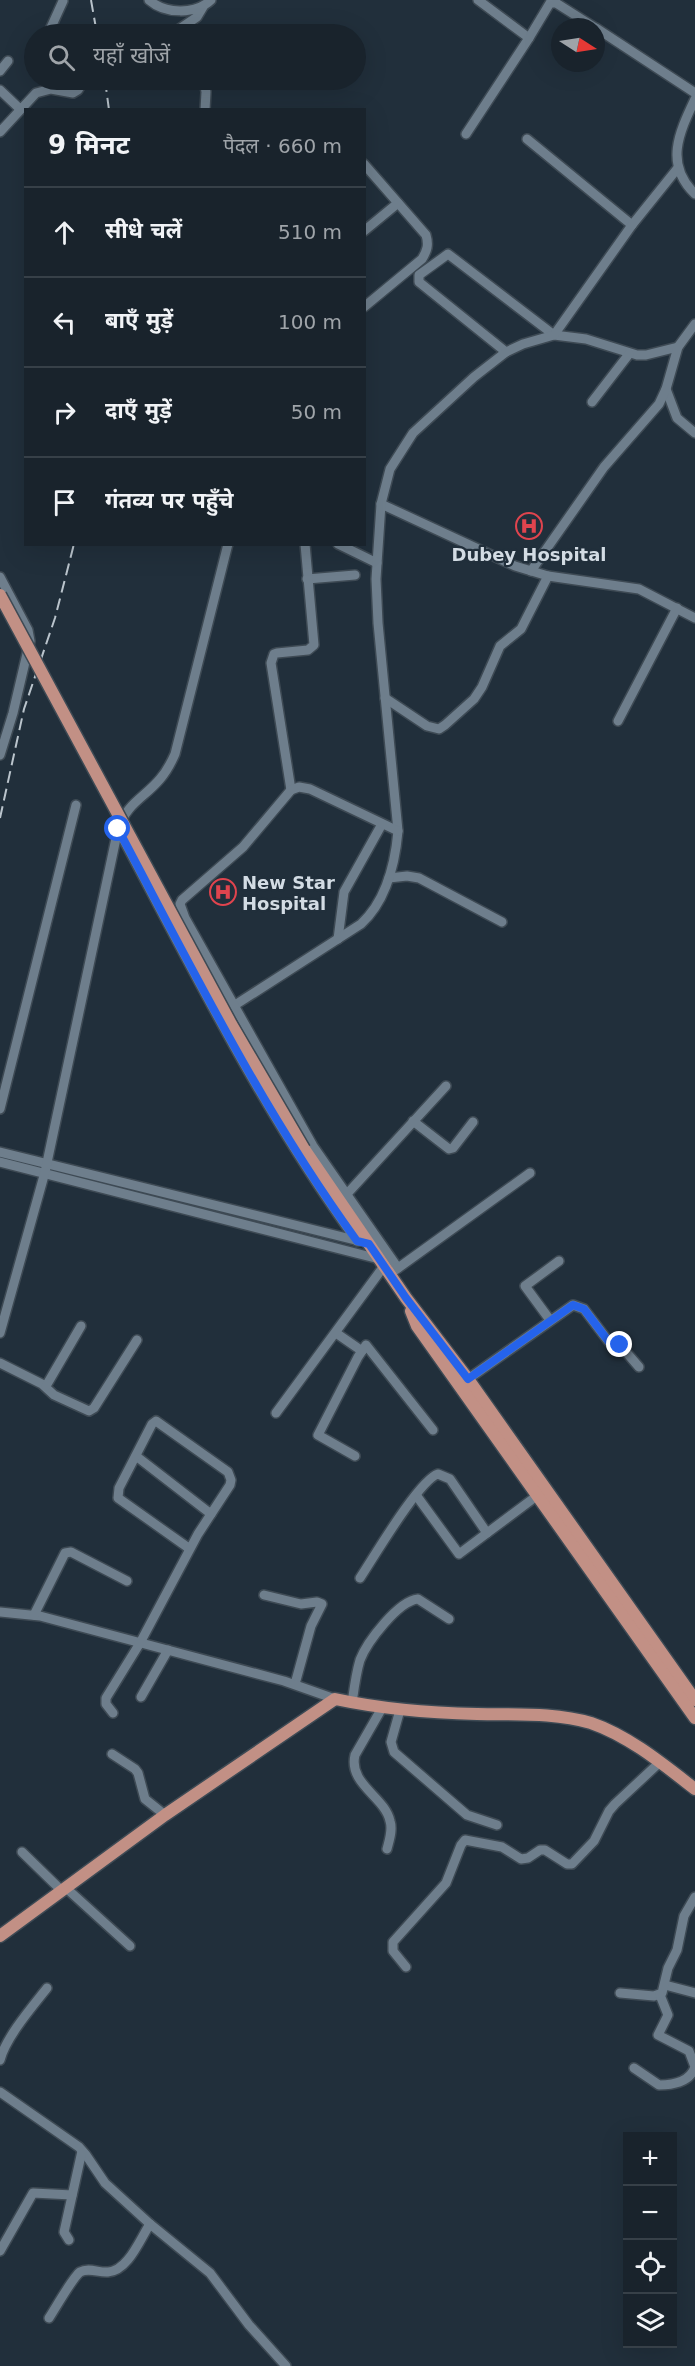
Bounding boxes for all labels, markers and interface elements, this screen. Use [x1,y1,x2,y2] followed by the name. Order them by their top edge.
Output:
[551,18,605,72] north arrow
[24,24,366,90] search box
[45,41,78,74] icon: search
[93,43,170,68] text: यहाँ खोजें
[48,130,130,160] text: 9 मिनट
[223,134,342,158] text: पैदल · 660 m
[48,216,81,249] icon: ahead
[105,218,182,243] text: सीधे चलें
[278,220,342,244] text: 510 m
[48,306,81,339] icon: left
[105,308,173,333] text: बाएँ मुड़ें
[278,310,342,334] text: 100 m
[48,396,81,429] icon: right
[105,398,172,423] text: दाएँ मुड़ें
[291,400,342,424] text: 50 m
[48,486,81,519] icon: arrive
[105,488,233,513] text: गंतव्य पर पहुँचे
[514,511,544,541] hospital icon: Dubey Hospital
[452,544,606,565] place label: Dubey Hospital
[104,815,130,841] route start
[242,872,335,914] place label: New Star Hospital
[208,877,238,907] hospital icon: New Star Hospital
[606,1331,632,1357] route end
[623,2132,677,2348] map controls
[623,2132,677,2186] button: +
[623,2186,677,2240] button: −
[623,2240,677,2294] button: locate
[623,2294,677,2348] button: layers

